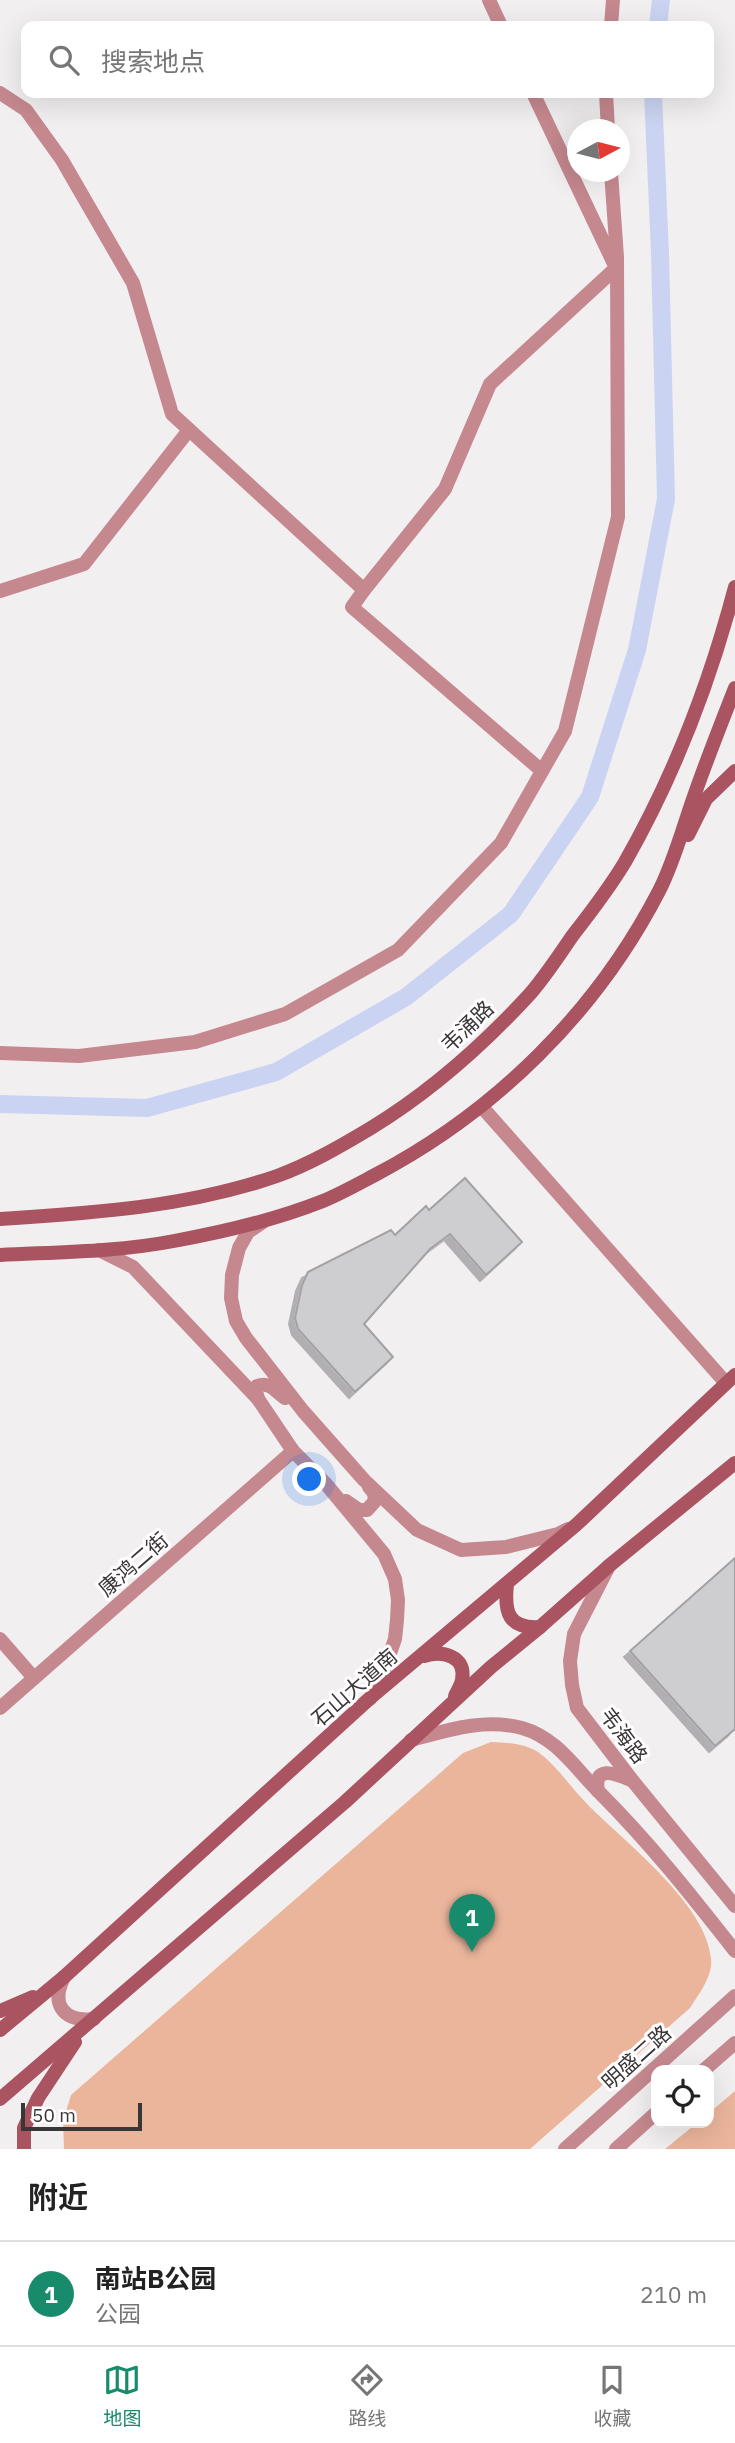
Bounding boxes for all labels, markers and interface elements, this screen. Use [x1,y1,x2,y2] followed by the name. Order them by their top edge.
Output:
[21,21,714,98] search box
[45,41,83,79] icon: search
[101,44,205,78] text: 搜索地点
[567,119,630,182] north arrow
[435,994,499,1058] street label: 韦涌路
[292,1462,326,1496] your location
[92,1526,174,1602] street label: 康鸿二街
[305,1642,403,1732] street label: 石山大道南
[594,1701,654,1769] street label: 韦海路
[449,1894,495,1952] pin: 1
[595,2018,677,2096] street label: 明盛二路
[651,2065,714,2128] map controls
[651,2065,714,2128] button: locate
[21,2100,142,2132] scale bar
[32,2103,76,2127] text: 50 m
[28,2177,88,2216] text: 附近
[95,2261,216,2295] text: 南站B公园
[44,2279,58,2309] text: 1
[640,2279,707,2309] text: 210 m
[95,2298,141,2328] text: 公园
[103,2361,142,2430] tab: 地图
[348,2361,387,2430] tab: 路线
[593,2361,632,2430] tab: 收藏

